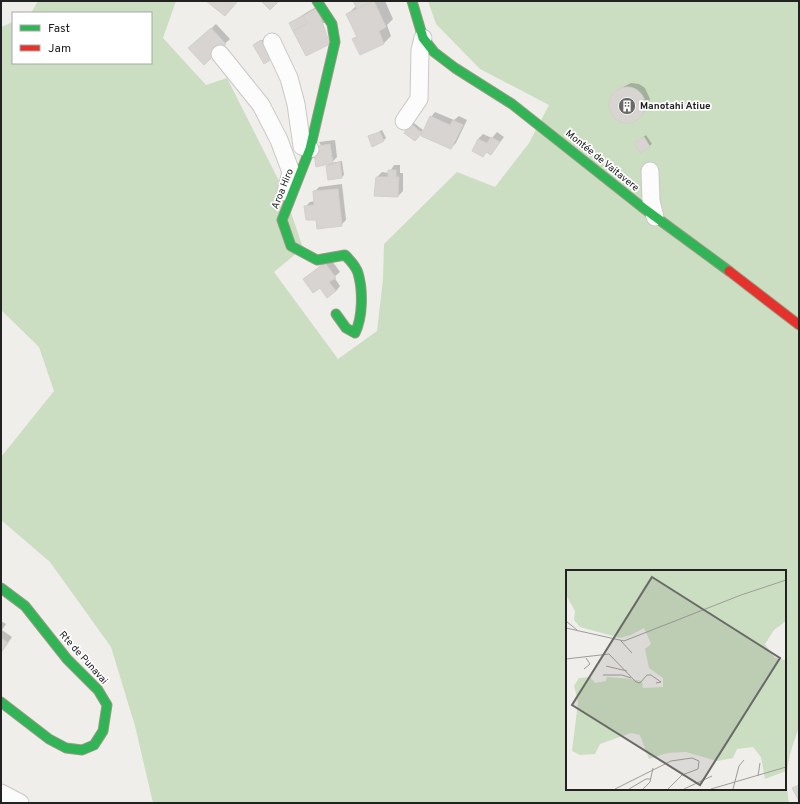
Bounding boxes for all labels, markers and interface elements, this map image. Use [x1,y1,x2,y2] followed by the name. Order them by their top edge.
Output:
[12,12,152,64] legend
[48,21,70,37] text: Fast
[48,41,71,57] text: Jam
[617,96,637,116] building icon: Manotahi Atiue
[640,100,711,113] place label: Manotahi Atiue
[563,127,641,195] street label: Montée de Vaitavere
[269,166,297,211] street label: Aroa Hiro
[566,570,786,790] inset map
[56,629,110,687] street label: Rte de Punavai

